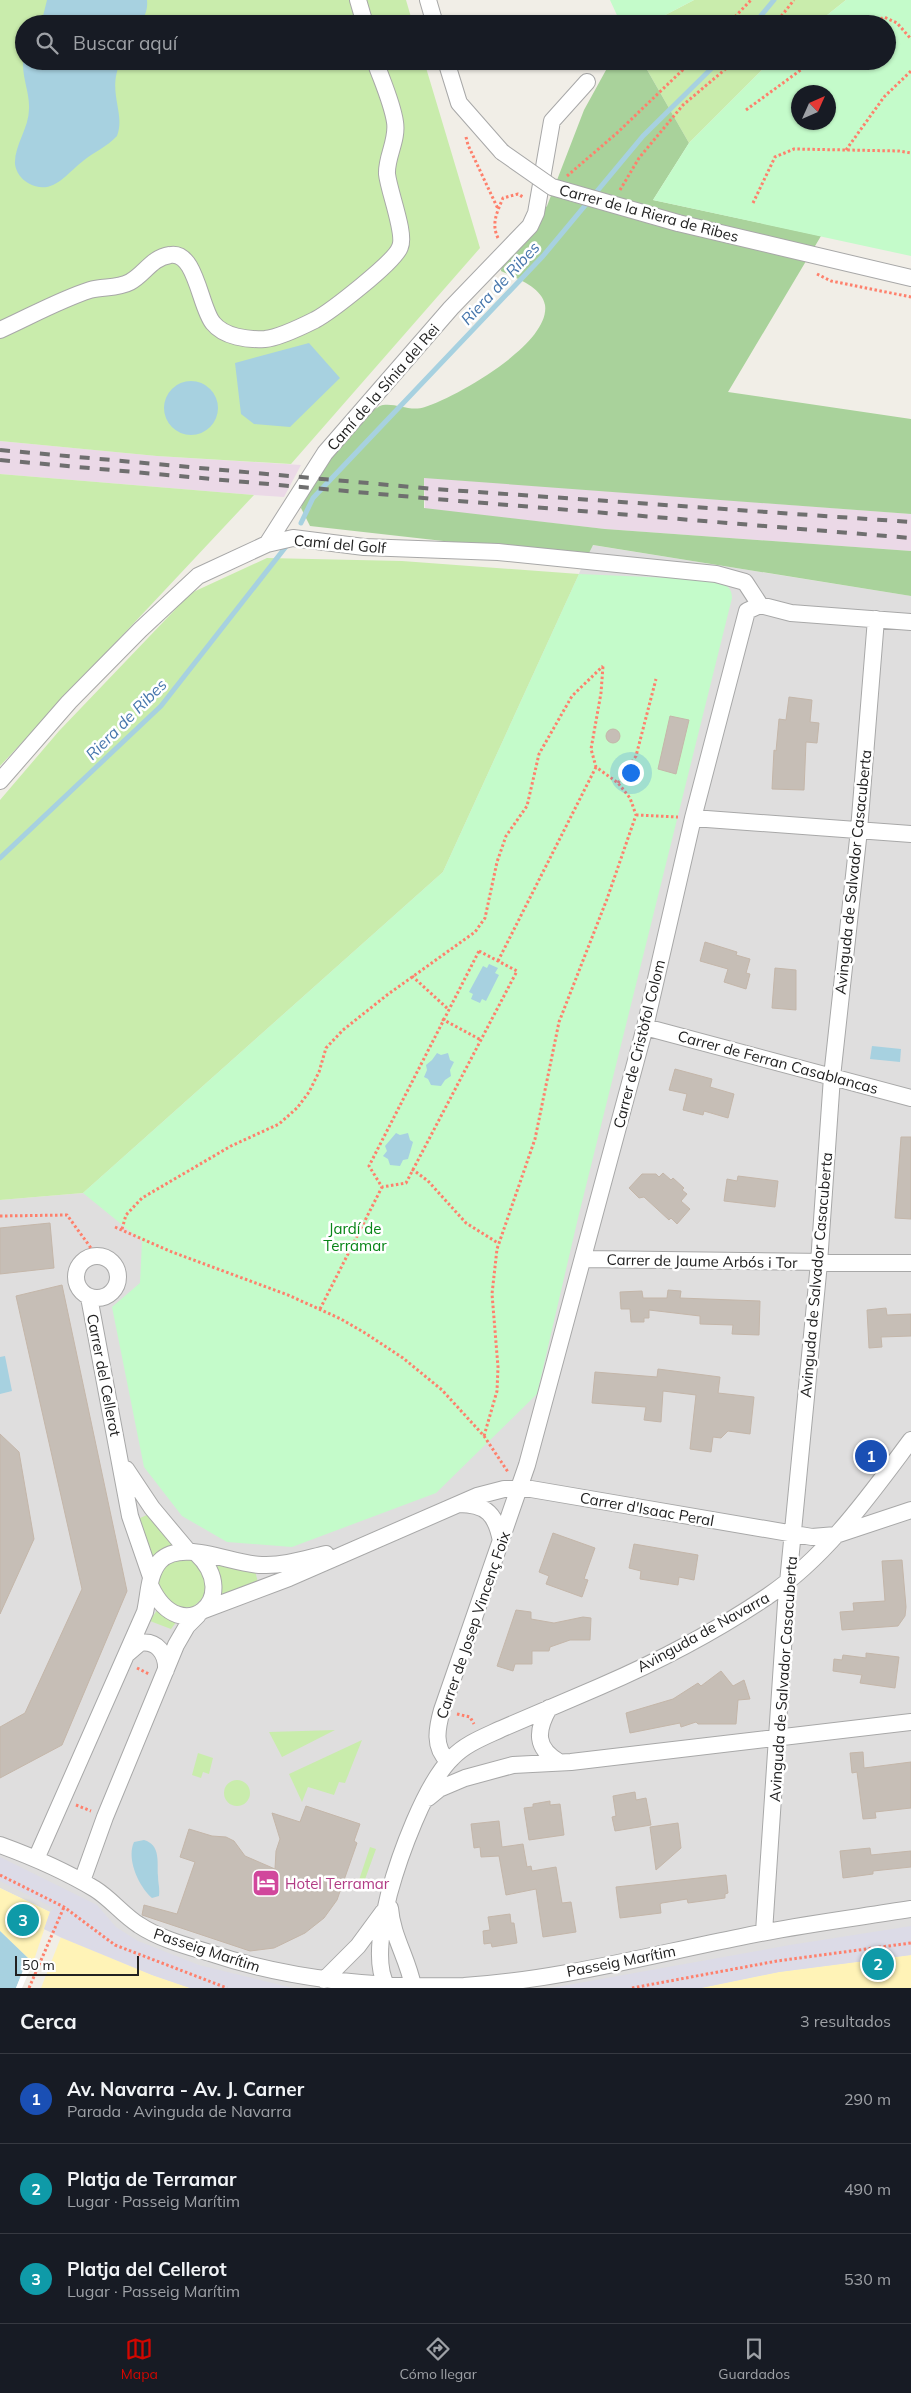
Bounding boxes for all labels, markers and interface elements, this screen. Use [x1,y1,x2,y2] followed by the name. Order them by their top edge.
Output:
[15,15,896,70] search box
[33,29,61,57] icon: search
[73,31,177,55] text: Buscar aquí
[791,85,836,130] north arrow
[557,180,741,246] street label: Carrer de la Riera de Ribes
[456,237,544,329] water label: Riera de Ribes
[323,320,443,454] street label: Camí de la Sínia del Rei
[293,531,388,558] street label: Camí del Golf
[81,674,171,764] water label: Riera de Ribes
[831,749,875,995] street label: Avinguda de Salvador Casacuberta
[618,760,644,786] your location
[609,958,669,1130] street label: Carrer de Cristòfol Colom
[676,1026,880,1098] street label: Carrer de Ferran Casablancas
[796,1152,836,1398] street label: Avinguda de Salvador Casacuberta
[323,1219,387,1255] park label: Jardí de Terramar
[606,1250,798,1272] street label: Carrer de Jaume Arbós i Tor
[83,1312,125,1438] street label: Carrer del Cellerot
[855,1437,887,1475] pin: 1
[578,1488,716,1530] street label: Carrer d'Isaac Peral
[432,1529,514,1721] street label: Carrer de Josep Vincenç Foix
[765,1556,801,1802] street label: Avinguda de Salvador Casacuberta
[633,1588,773,1676] street label: Avinguda de Navarra
[251,1868,281,1898] hotel icon: Hotel Terramar
[285,1874,390,1893] place label: Hotel Terramar
[7,1901,39,1939] pin: 3
[151,1924,263,1976] street label: Passeig Marítim
[565,1941,677,1981] street label: Passeig Marítim
[862,1945,894,1983] pin: 2
[15,1953,139,1976] scale bar
[22,1956,55,1974] text: 50 m
[20,2008,77,2034] text: Cerca
[800,2011,891,2031] text: 3 resultados
[67,2077,304,2101] text: Av. Navarra - Av. J. Carner
[31,2089,41,2109] text: 1
[844,2089,891,2109] text: 290 m
[67,2101,292,2121] text: Parada · Avinguda de Navarra
[67,2167,237,2191] text: Platja de Terramar
[31,2179,41,2199] text: 2
[844,2179,891,2199] text: 490 m
[67,2191,240,2211] text: Lugar · Passeig Marítim
[67,2257,227,2281] text: Platja del Cellerot
[31,2269,41,2289] text: 3
[844,2269,891,2289] text: 530 m
[67,2281,240,2301] text: Lugar · Passeig Marítim
[121,2335,158,2383] tab: Mapa
[400,2335,477,2383] tab: Cómo llegar
[718,2335,790,2383] tab: Guardados

